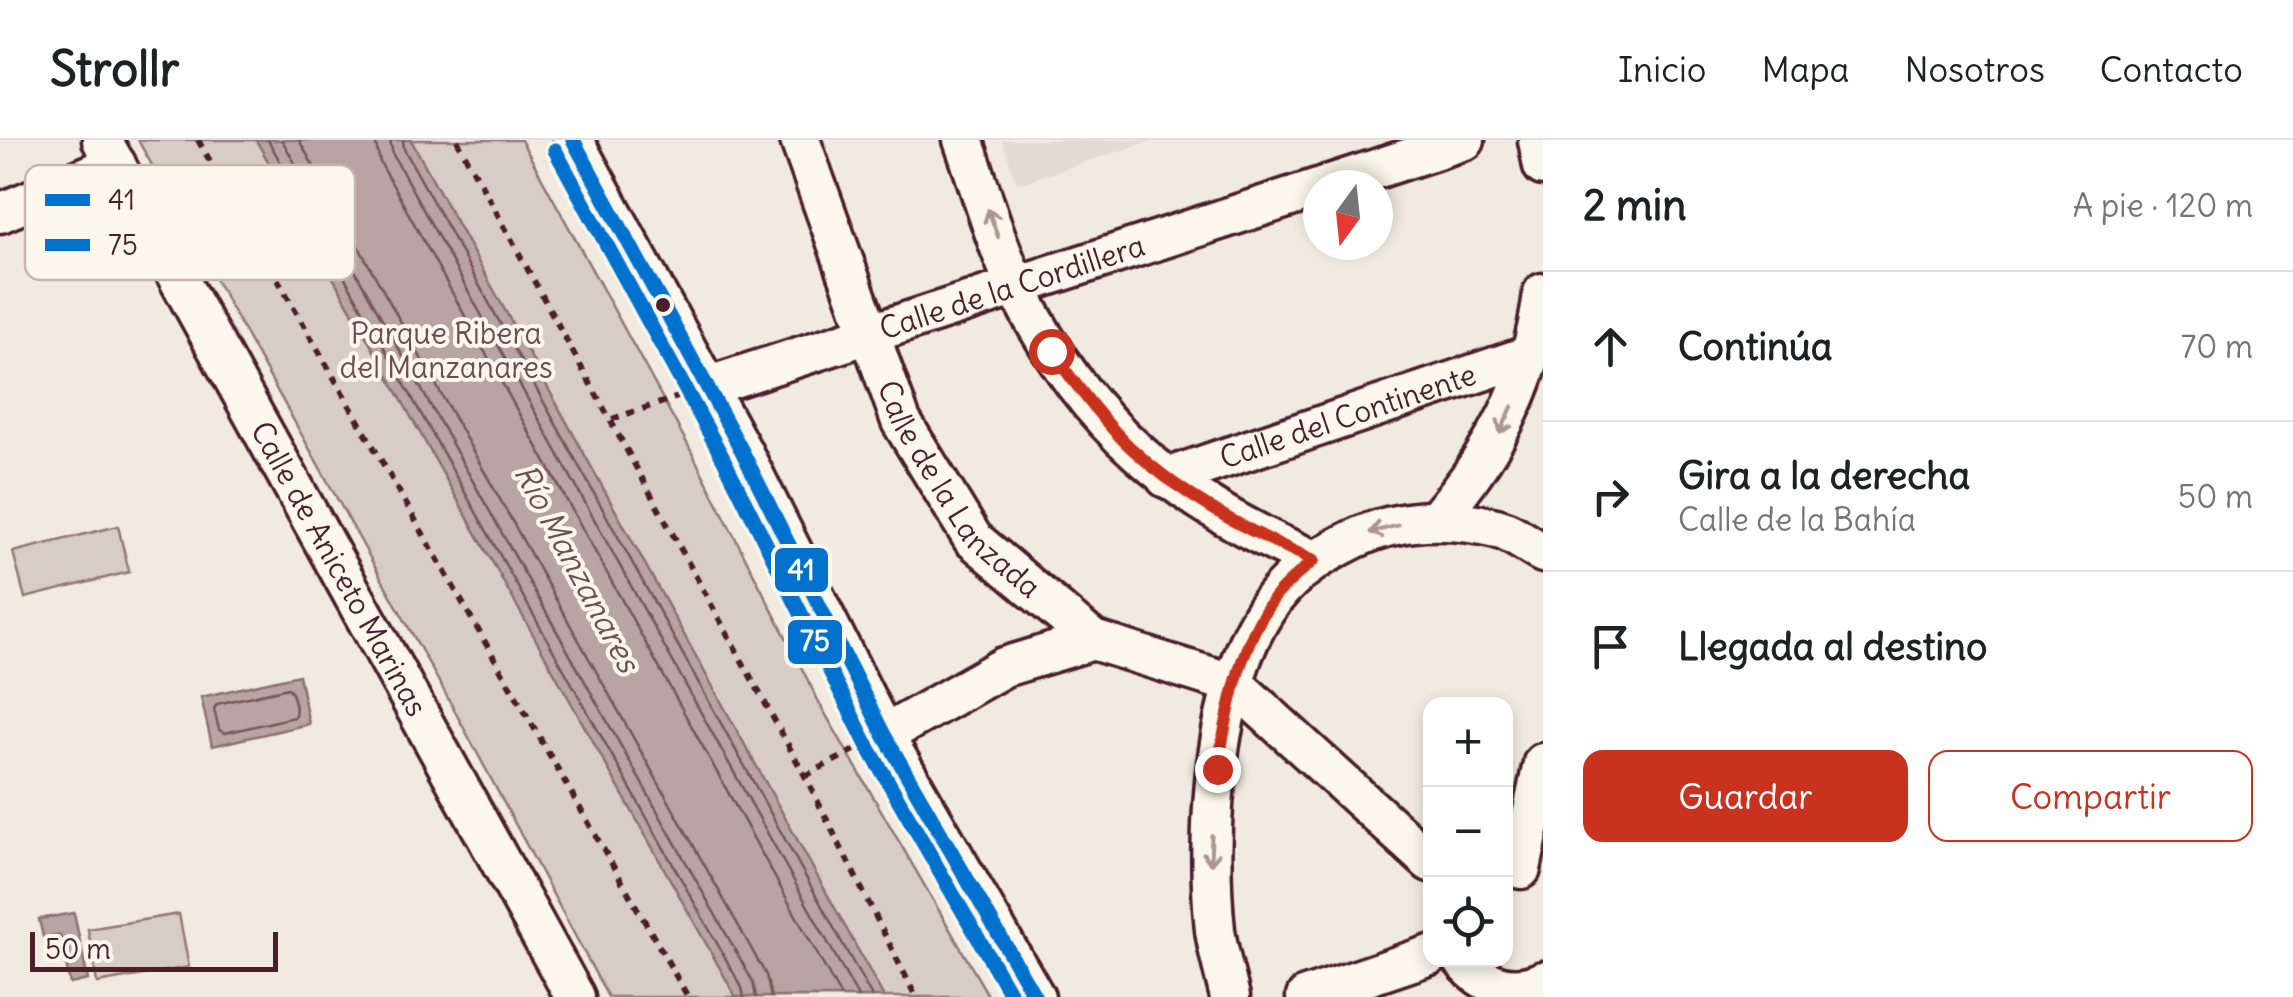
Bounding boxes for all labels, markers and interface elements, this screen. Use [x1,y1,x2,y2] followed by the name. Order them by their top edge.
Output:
[50,39,179,99] text: Strollr
[1618,47,1707,91] text: Inicio
[1762,47,1850,91] text: Mapa
[1905,47,2045,91] text: Nosotros
[2100,47,2243,91] text: Contacto
[25,165,355,280] legend
[1303,170,1393,260] north arrow
[1583,179,1687,231] text: 2 min
[108,182,135,218] text: 41
[2073,185,2253,226] text: A pie · 120 m
[983,209,1001,240] one-way arrow
[875,226,1149,347] street label: Calle de la Cordillera
[108,227,138,263] text: 75
[653,295,673,315] unlabelled marker
[339,314,553,386] park label: Parque Ribera del Manzanares
[1583,319,1638,374] icon: ahead
[1678,323,1833,370] text: Continúa
[2181,326,2253,367] text: 70 m
[1029,329,1075,375] route start
[1215,355,1481,476] street label: Calle del Continente
[870,375,1049,606] street label: Calle de la Lanzada
[1496,404,1514,435] one-way arrow
[243,414,436,723] street label: Calle de Aniceto Marinas
[1678,452,1970,499] text: Gira a la derecha
[505,457,650,680] water label: Río Manzanares
[1583,469,1638,524] icon: right
[2178,476,2253,517] text: 50 m
[1678,499,1916,540] text: Calle de la Bahía
[1369,520,1400,539] one-way arrow
[773,546,830,594] line badge: 41
[787,552,815,588] text: 41
[786,618,844,666] line badge: 75
[1583,619,1638,674] icon: arrive
[800,623,830,659] text: 75
[1678,623,1987,670] text: Llegada al destino
[1423,697,1513,967] map controls
[1423,697,1513,787] button: +
[1195,747,1241,793] route end
[1583,750,1908,842] button: Guardar
[1928,750,2253,842] button: Compartir
[1423,787,1513,877] button: −
[1202,833,1221,865] one-way arrow
[1423,877,1513,967] button: locate
[30,927,278,972] scale bar
[45,931,111,967] text: 50 m

